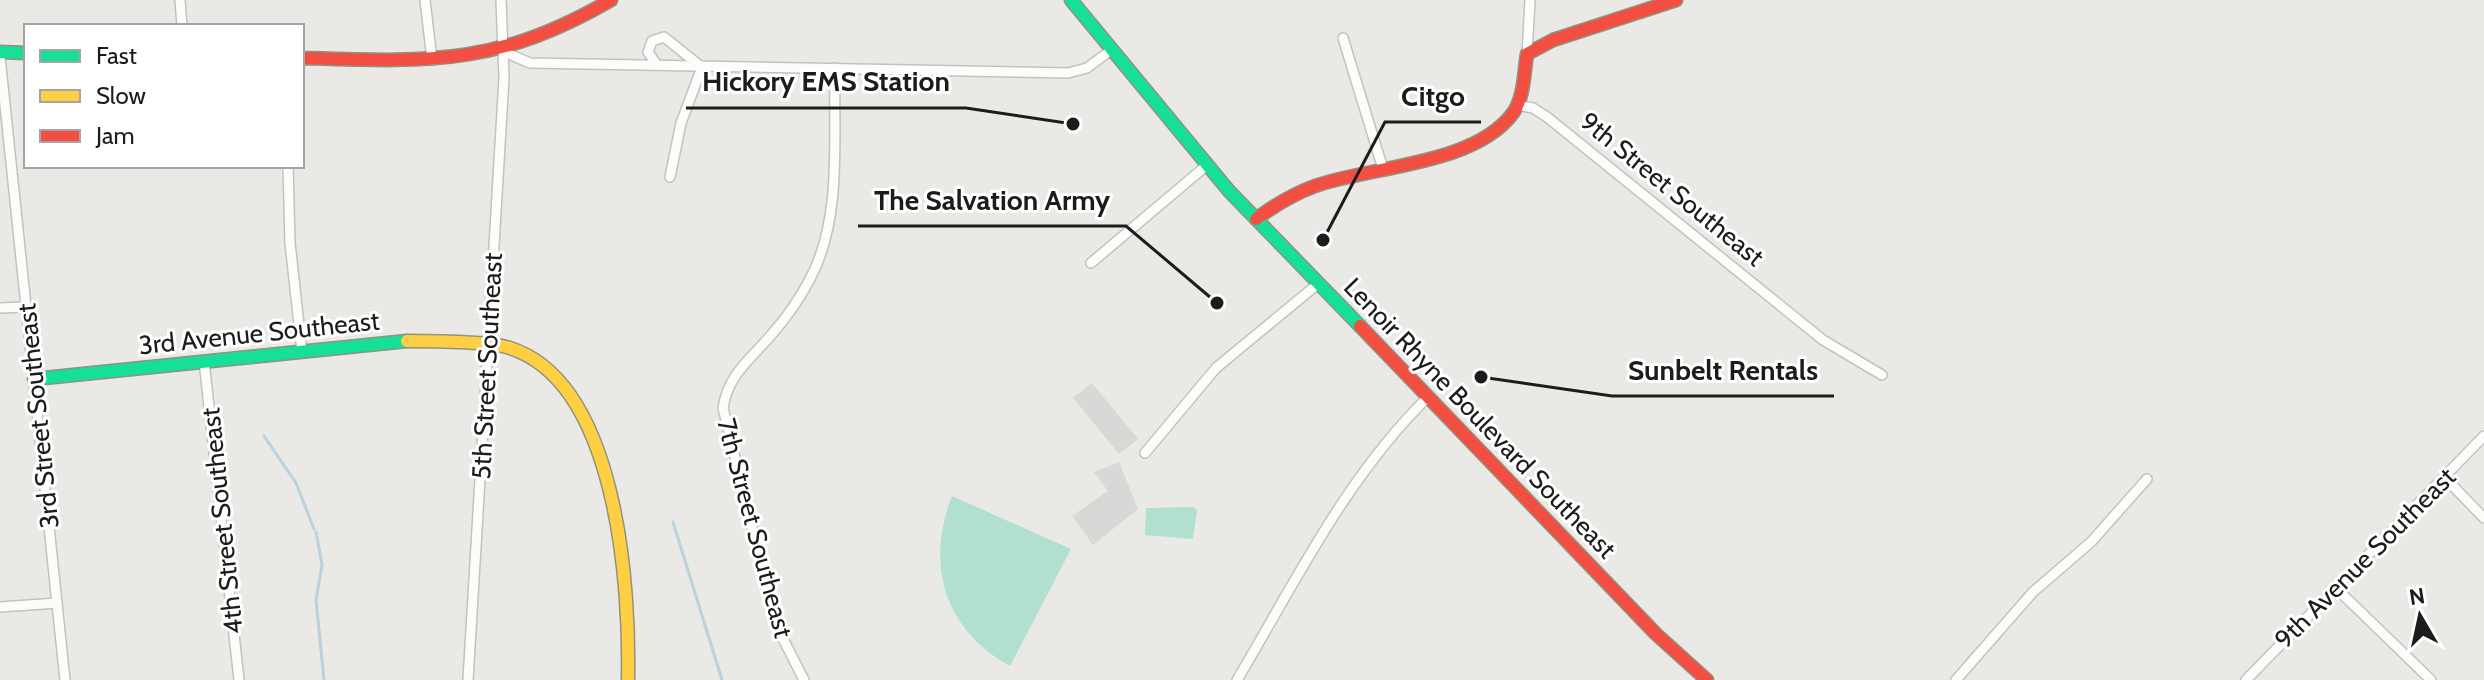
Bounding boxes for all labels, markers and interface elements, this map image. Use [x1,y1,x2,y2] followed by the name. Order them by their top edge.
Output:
[24,24,304,168] legend
[96,41,137,70] text: Fast
[686,56,966,108] callout: Hickory EMS Station
[702,64,950,98] text: Hickory EMS Station
[1385,70,1481,122] callout: Citgo
[1401,79,1465,113] text: Citgo
[96,81,146,110] text: Slow
[1574,105,1771,273] street label: 9th Street Southeast
[95,121,134,150] text: Jam
[858,174,1126,226] callout: The Salvation Army
[874,183,1110,217] text: The Salvation Army
[465,252,509,480] street label: 5th Street Southeast
[1337,271,1623,565] street label: Lenoir Rhyne Boulevard Southeast
[10,302,66,530] street label: 3rd Street Southeast
[137,304,381,362] street label: 3rd Avenue Southeast
[1612,344,1834,396] callout: Sunbelt Rentals
[1628,353,1818,387] text: Sunbelt Rentals
[194,406,250,636] street label: 4th Street Southeast
[710,415,800,641] street label: 7th Street Southeast
[2268,461,2462,655] street label: 9th Avenue Southeast
[2380,576,2460,656] north arrow
[2407,582,2427,611] text: N

